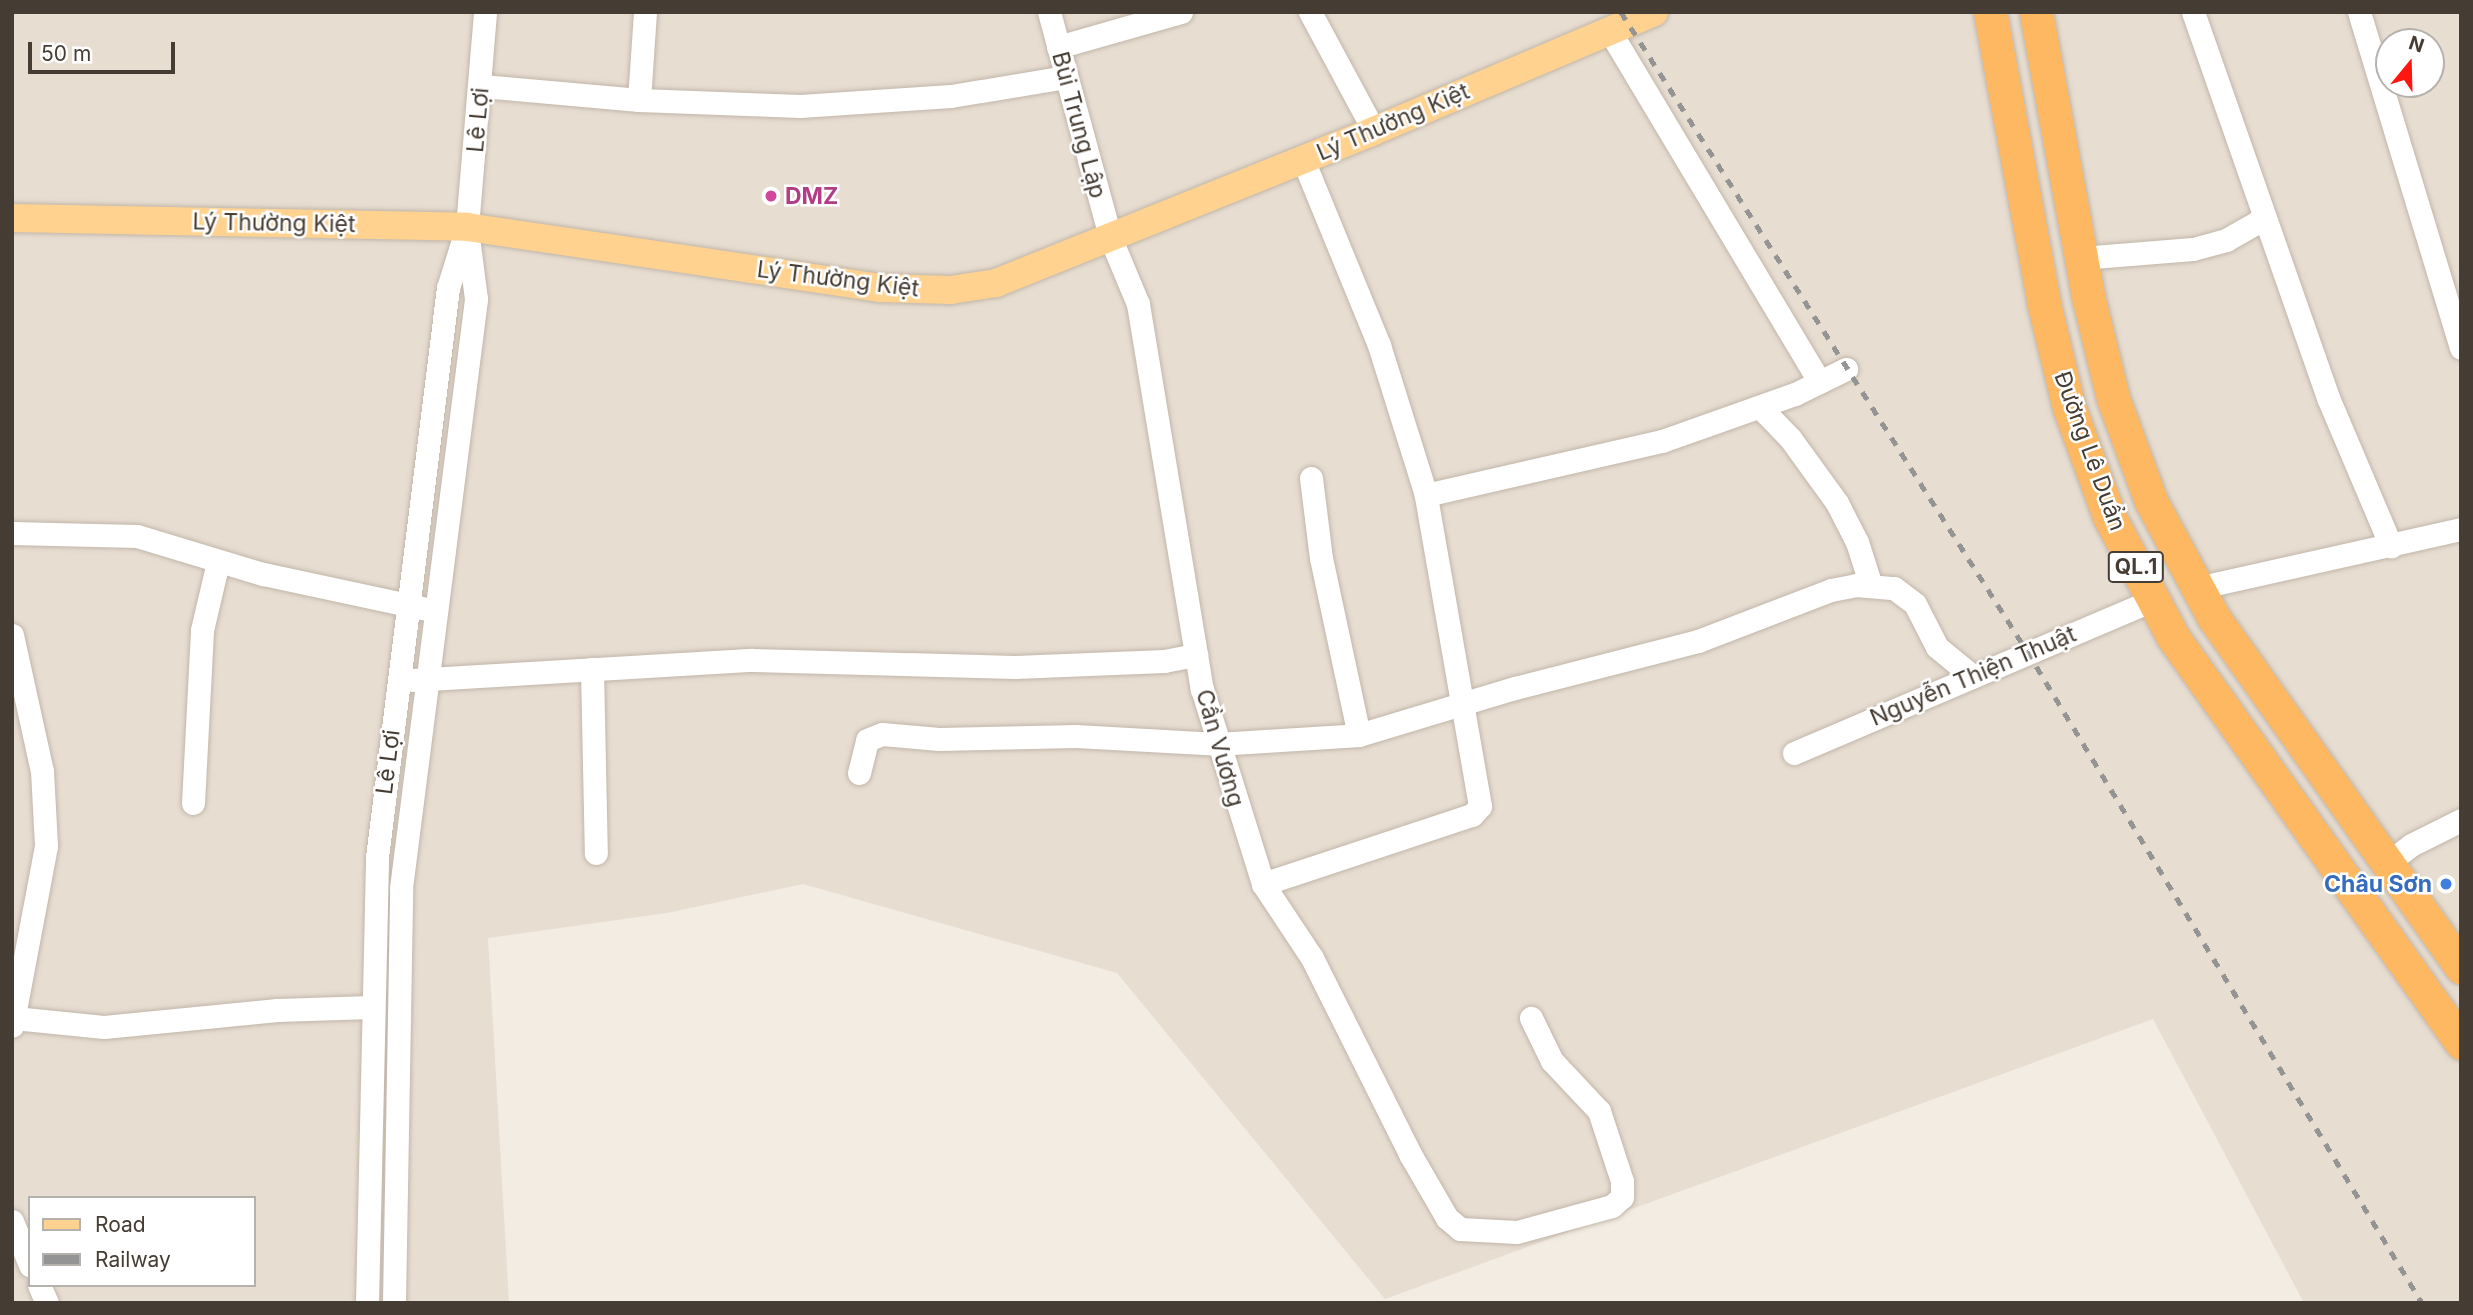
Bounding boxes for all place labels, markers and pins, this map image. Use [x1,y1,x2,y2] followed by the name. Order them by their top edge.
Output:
[785,182,838,210] place label: DMZ
[763,188,779,204] marker: DMZ
[2324,870,2432,898] place label: Châu Sơn
[2438,876,2454,892] marker: Châu Sơn

